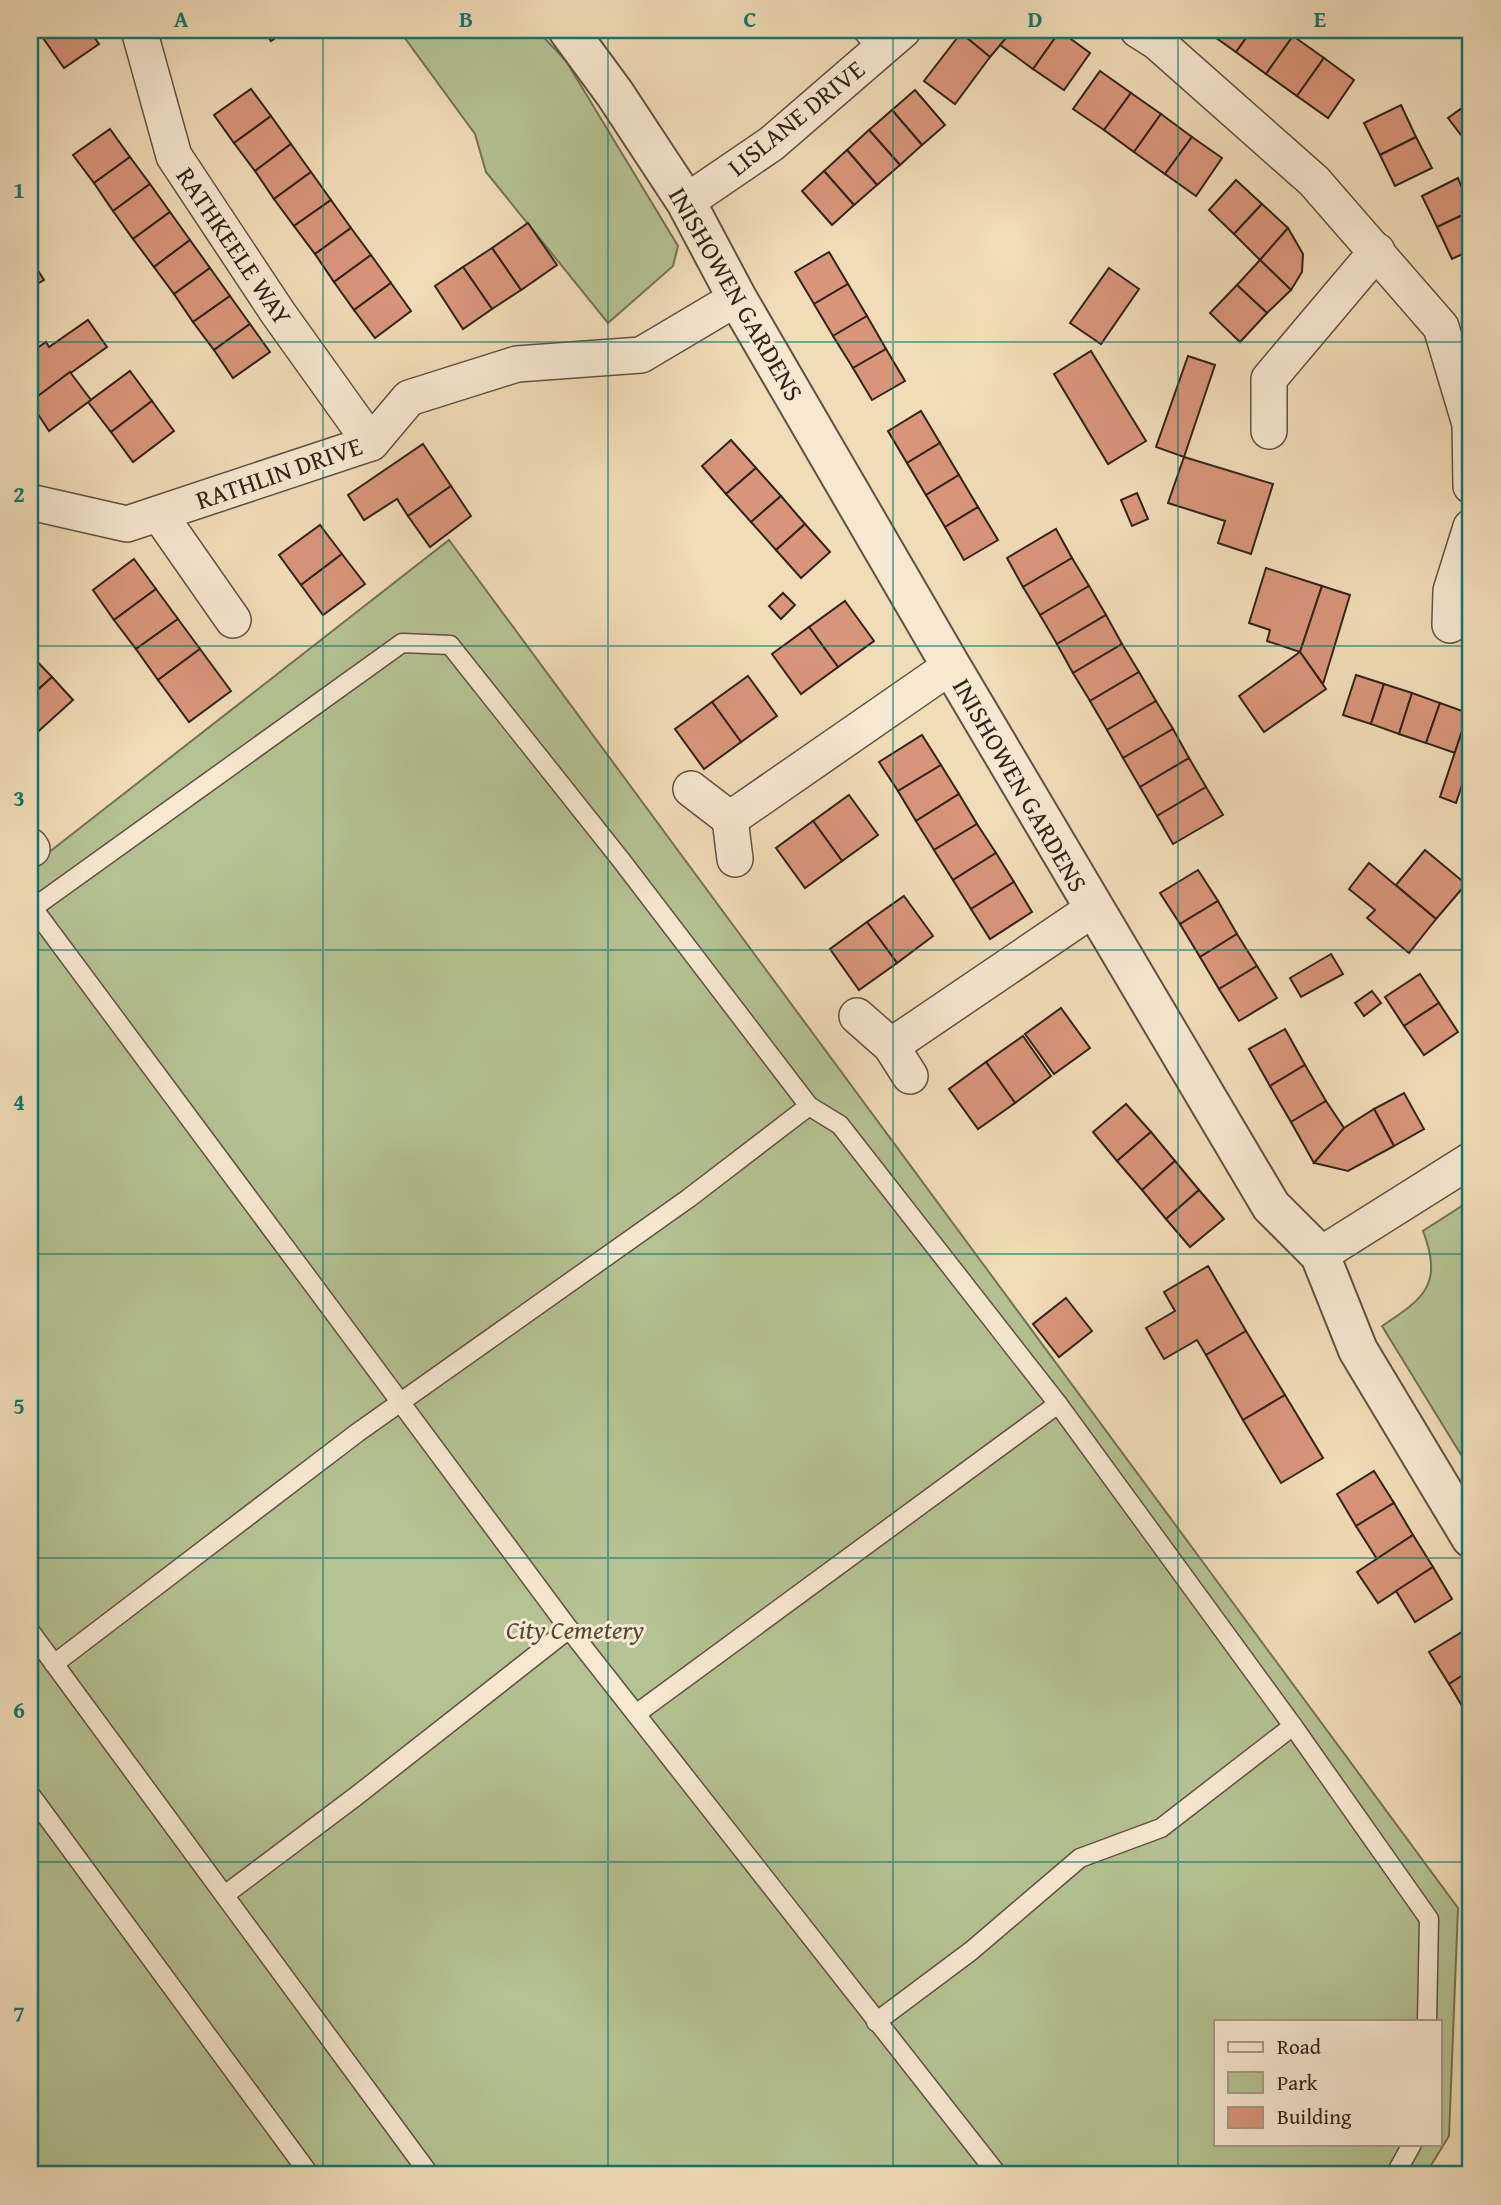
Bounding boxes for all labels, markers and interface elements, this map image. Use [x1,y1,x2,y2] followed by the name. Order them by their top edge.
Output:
[174,2,189,35] text: A
[459,2,473,35] text: B
[743,2,757,35] text: C
[1028,2,1043,35] text: D
[1314,2,1326,35] text: E
[719,50,873,185] street label: LISLANE DRIVE
[167,159,302,333] street label: RATHKEELE WAY
[13,173,25,206] text: 1
[659,179,814,408] street label: INISHOWEN GARDENS
[190,426,367,519] street label: RATHLIN DRIVE
[13,477,25,510] text: 2
[943,670,1098,899] street label: INISHOWEN GARDENS
[13,781,25,814] text: 3
[13,1085,25,1118] text: 4
[13,1389,25,1422] text: 5
[506,1610,644,1649] park label: City Cemetery
[13,1693,25,1726] text: 6
[13,1997,25,2030] text: 7
[1214,2020,1442,2146] legend
[1277,2031,1322,2062] text: Road
[1277,2067,1318,2098] text: Park
[1277,2101,1352,2132] text: Building

